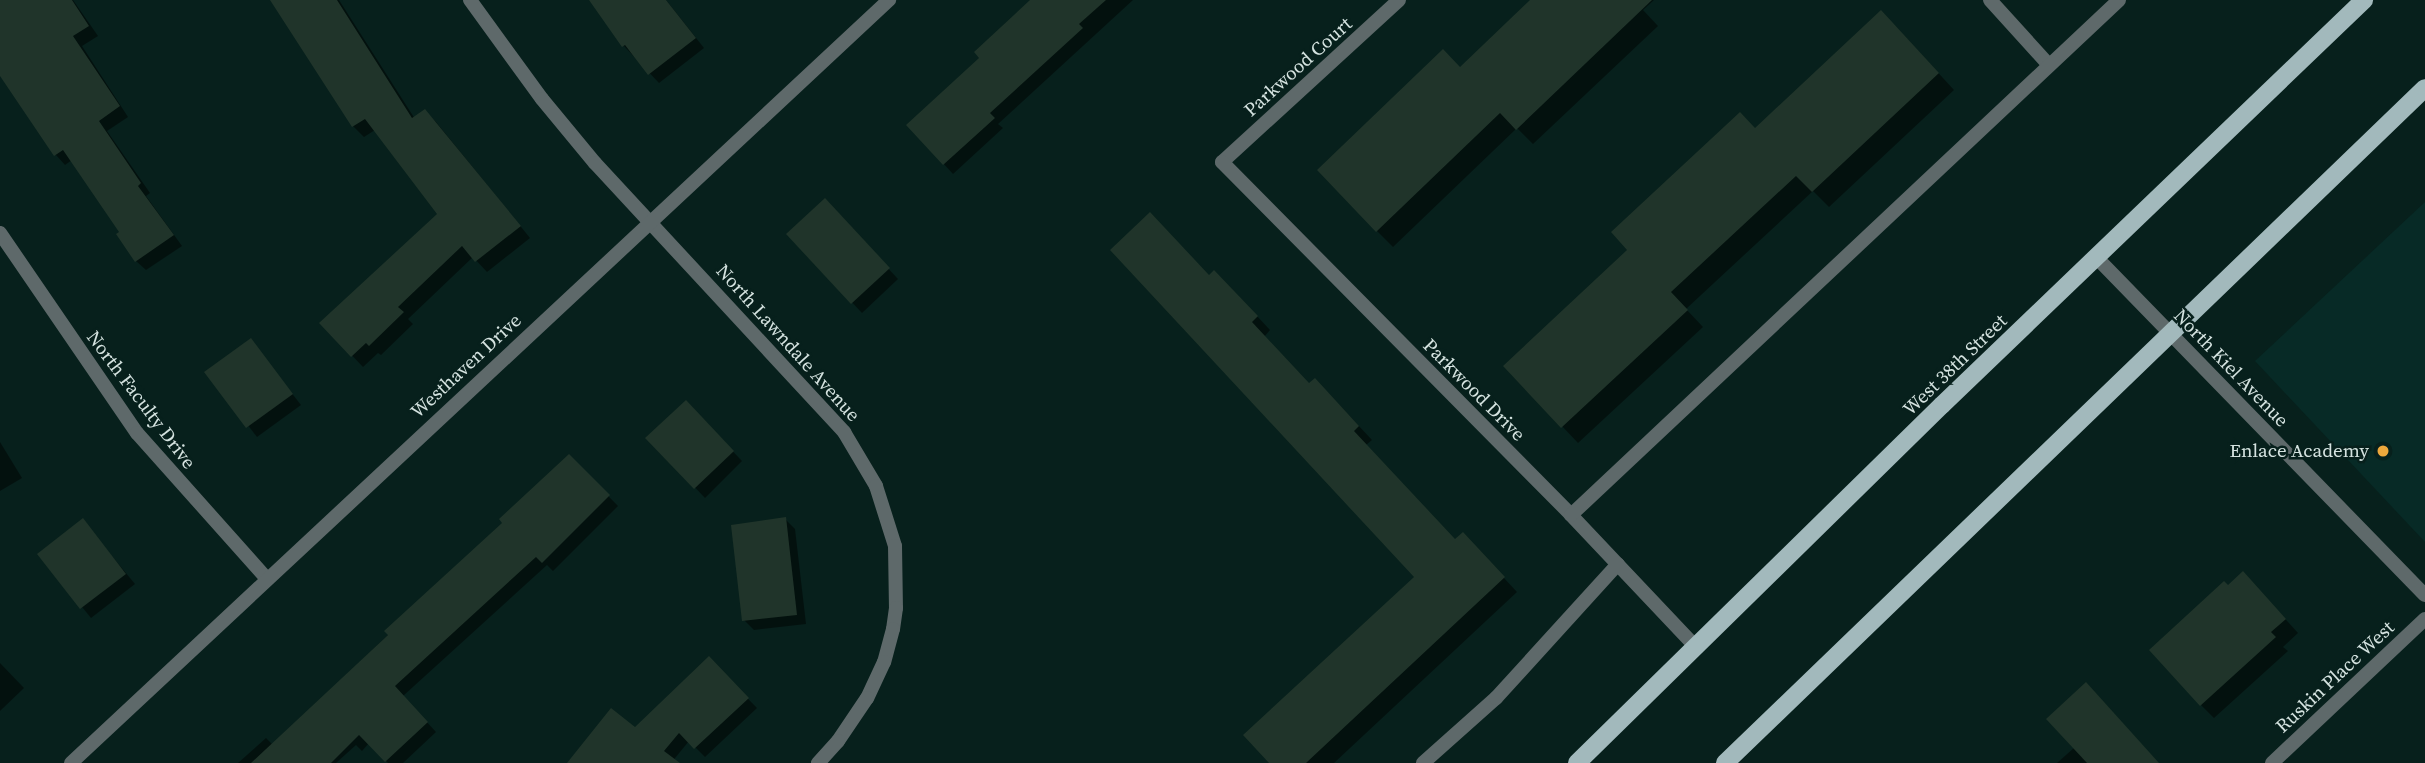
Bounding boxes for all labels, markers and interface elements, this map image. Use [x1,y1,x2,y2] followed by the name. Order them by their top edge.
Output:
[1239,13,1357,121] street label: Parkwood Court
[711,260,865,426] street label: North Lawndale Avenue
[2169,304,2293,432] street label: North Kiel Avenue
[406,309,526,423] street label: Westhaven Drive
[1898,310,2012,420] street label: West 38th Street
[82,327,200,473] street label: North Faculty Drive
[1418,334,1530,446] street label: Parkwood Drive
[2230,440,2369,462] place label: Enlace Academy
[2375,443,2391,459] marker: Enlace Academy
[2271,616,2399,738] street label: Ruskin Place West

